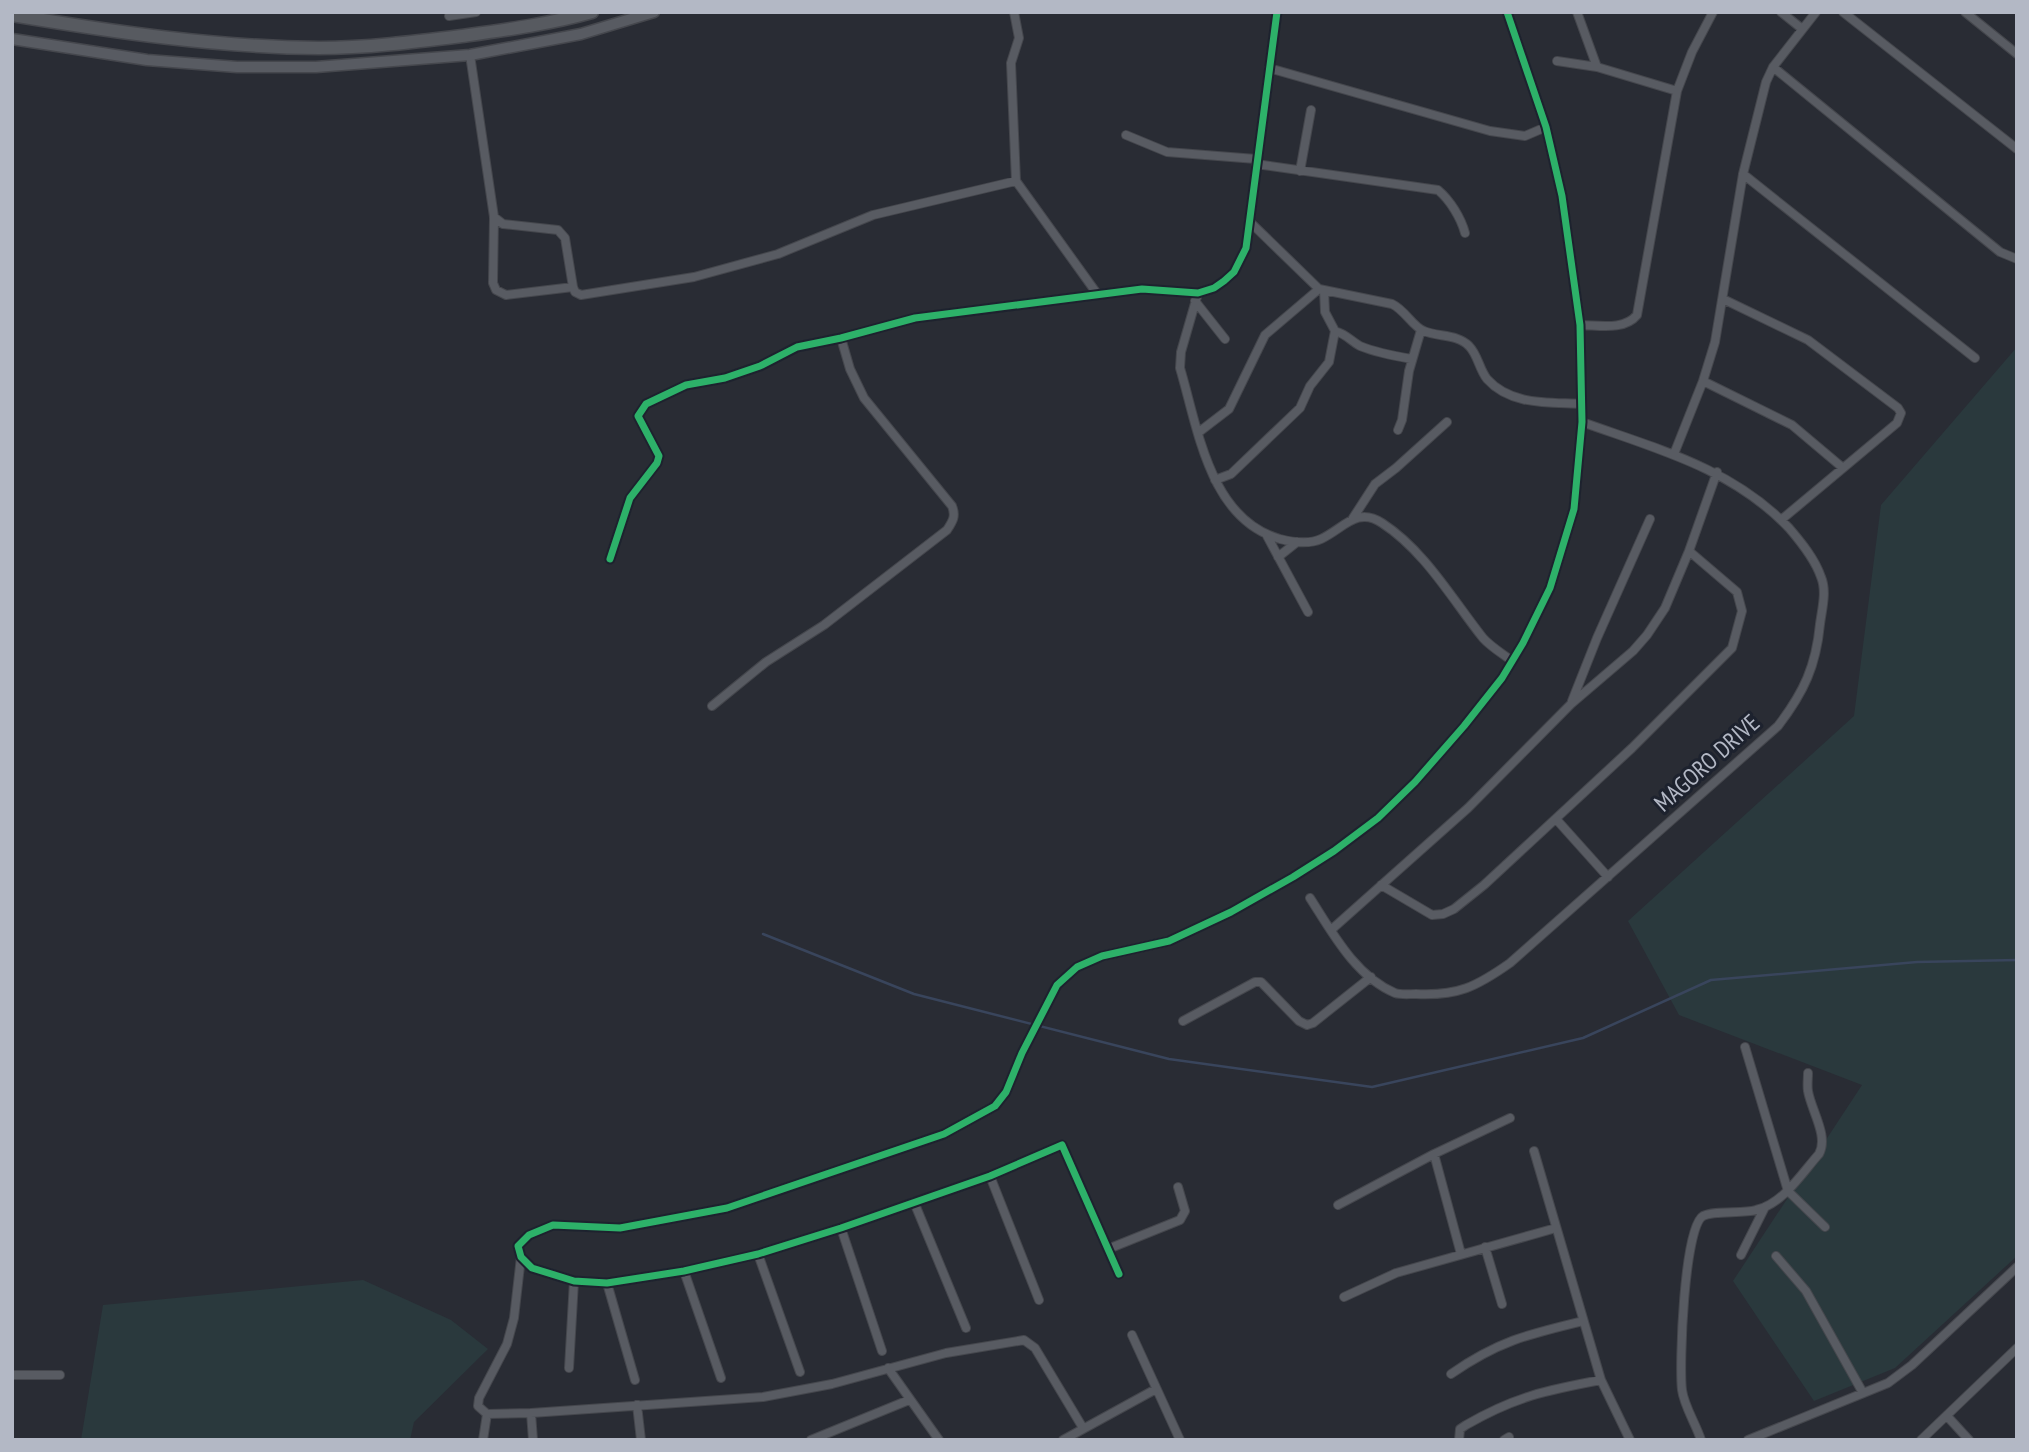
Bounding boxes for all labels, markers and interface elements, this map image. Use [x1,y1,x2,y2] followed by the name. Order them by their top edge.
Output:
[1647,707,1766,818] street label: MAGORO DRIVE

